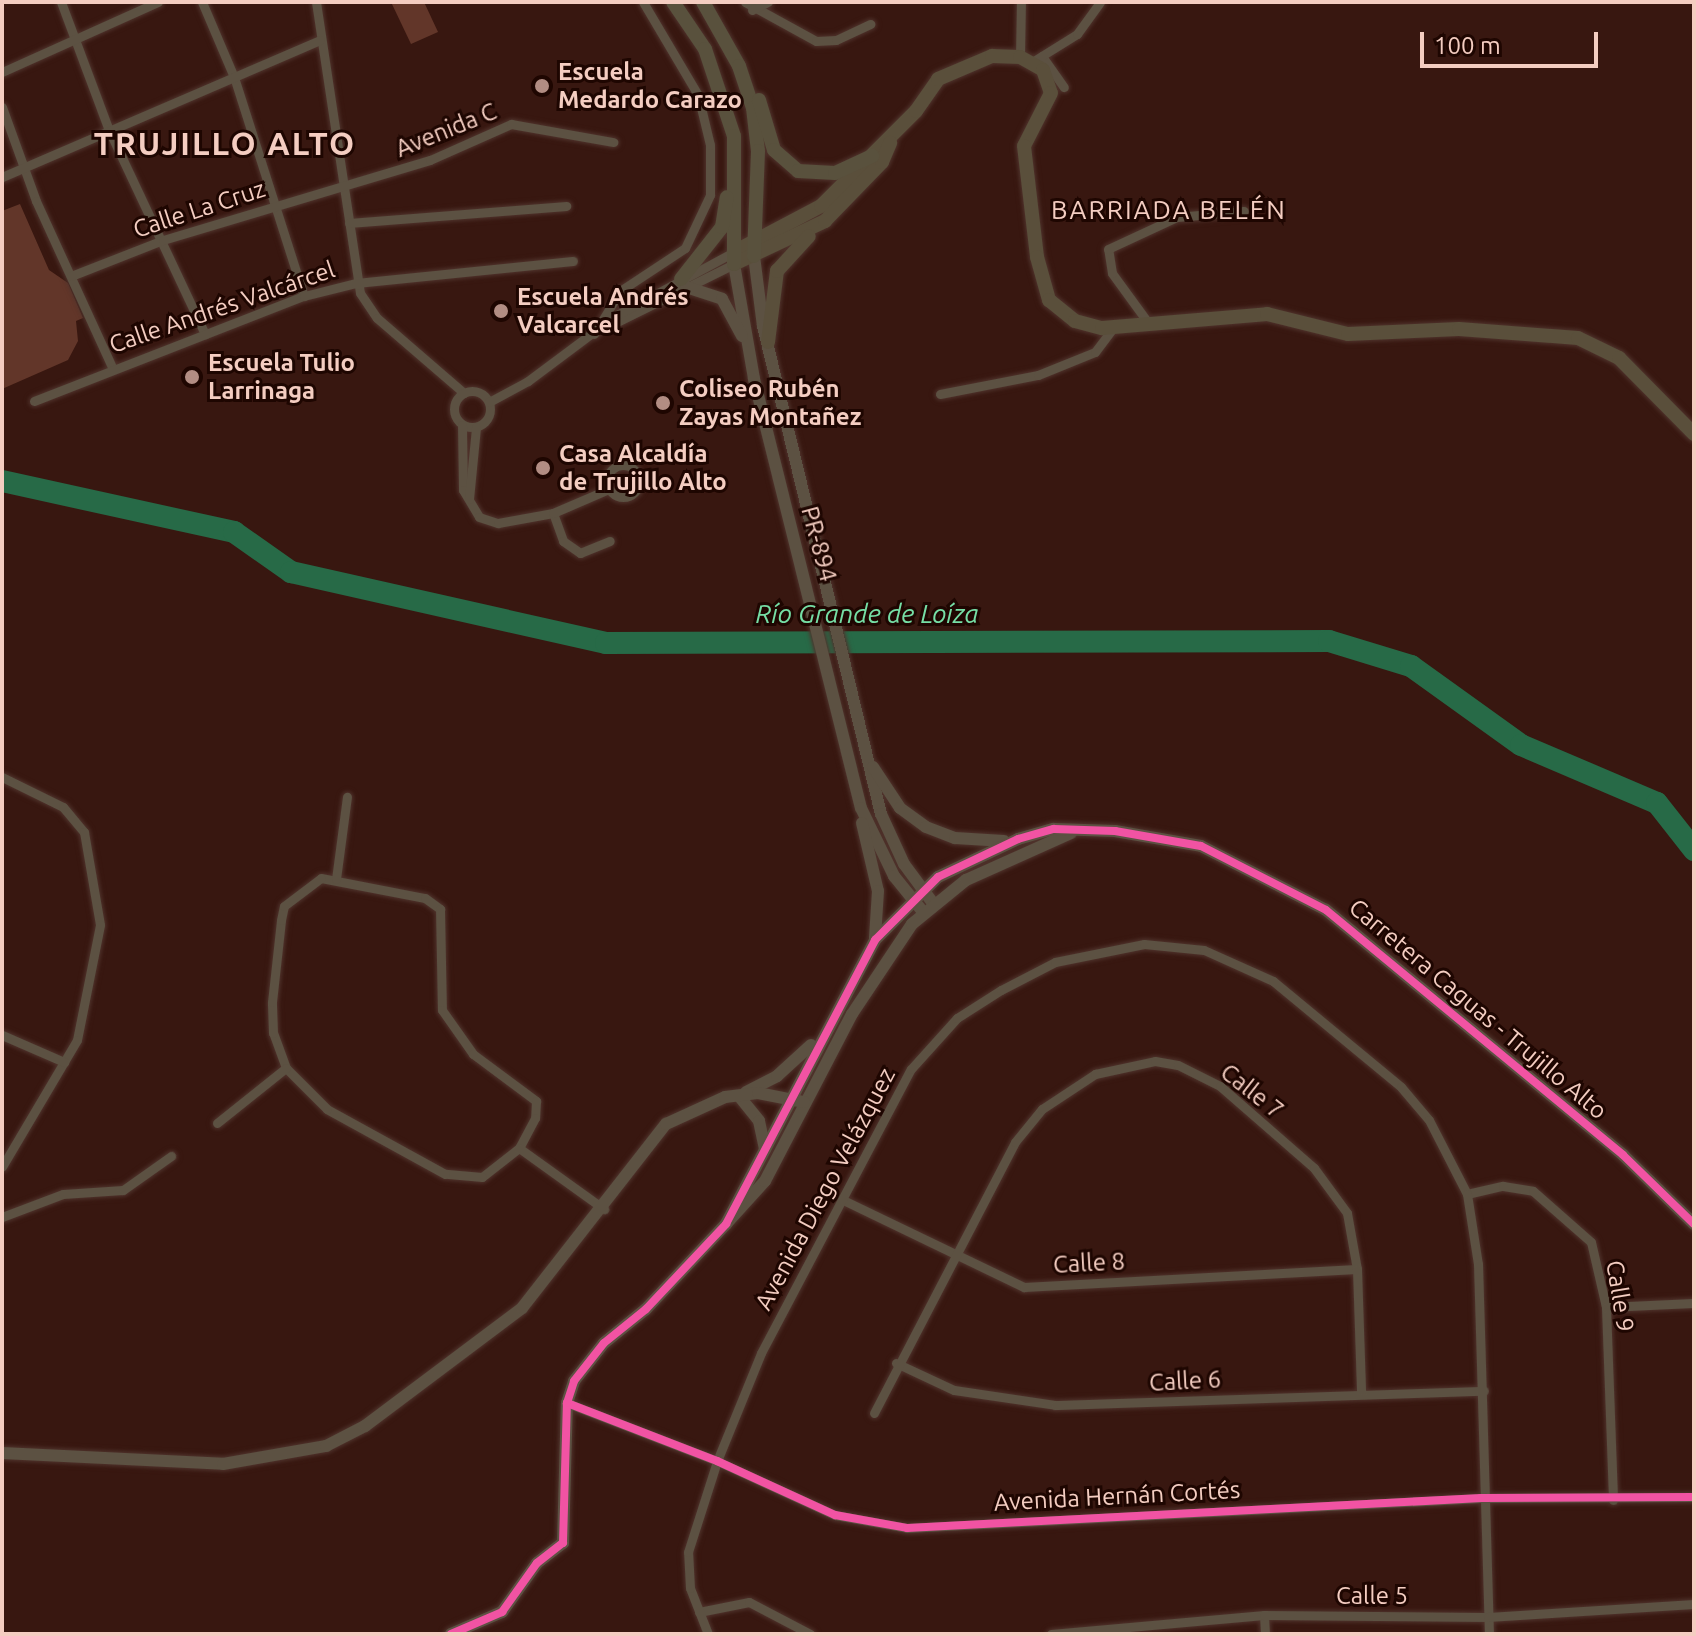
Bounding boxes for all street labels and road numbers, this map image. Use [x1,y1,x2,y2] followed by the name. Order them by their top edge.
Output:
[391,97,501,163] street label: Avenida C
[129,174,269,244] street label: Calle La Cruz
[105,255,339,359] street label: Calle Andrés Valcárcel
[795,503,843,585] street label: PR-894
[1343,893,1613,1125] street label: Carretera Caguas - Trujillo Alto
[1215,1058,1289,1124] street label: Calle 7
[749,1063,901,1315] street label: Avenida Diego Velázquez
[1052,1247,1126,1279] street label: Calle 8
[1600,1258,1640,1334] street label: Calle 9
[1148,1365,1222,1397] street label: Calle 6
[993,1475,1241,1517] street label: Avenida Hernán Cortés
[1336,1582,1408,1610] street label: Calle 5

